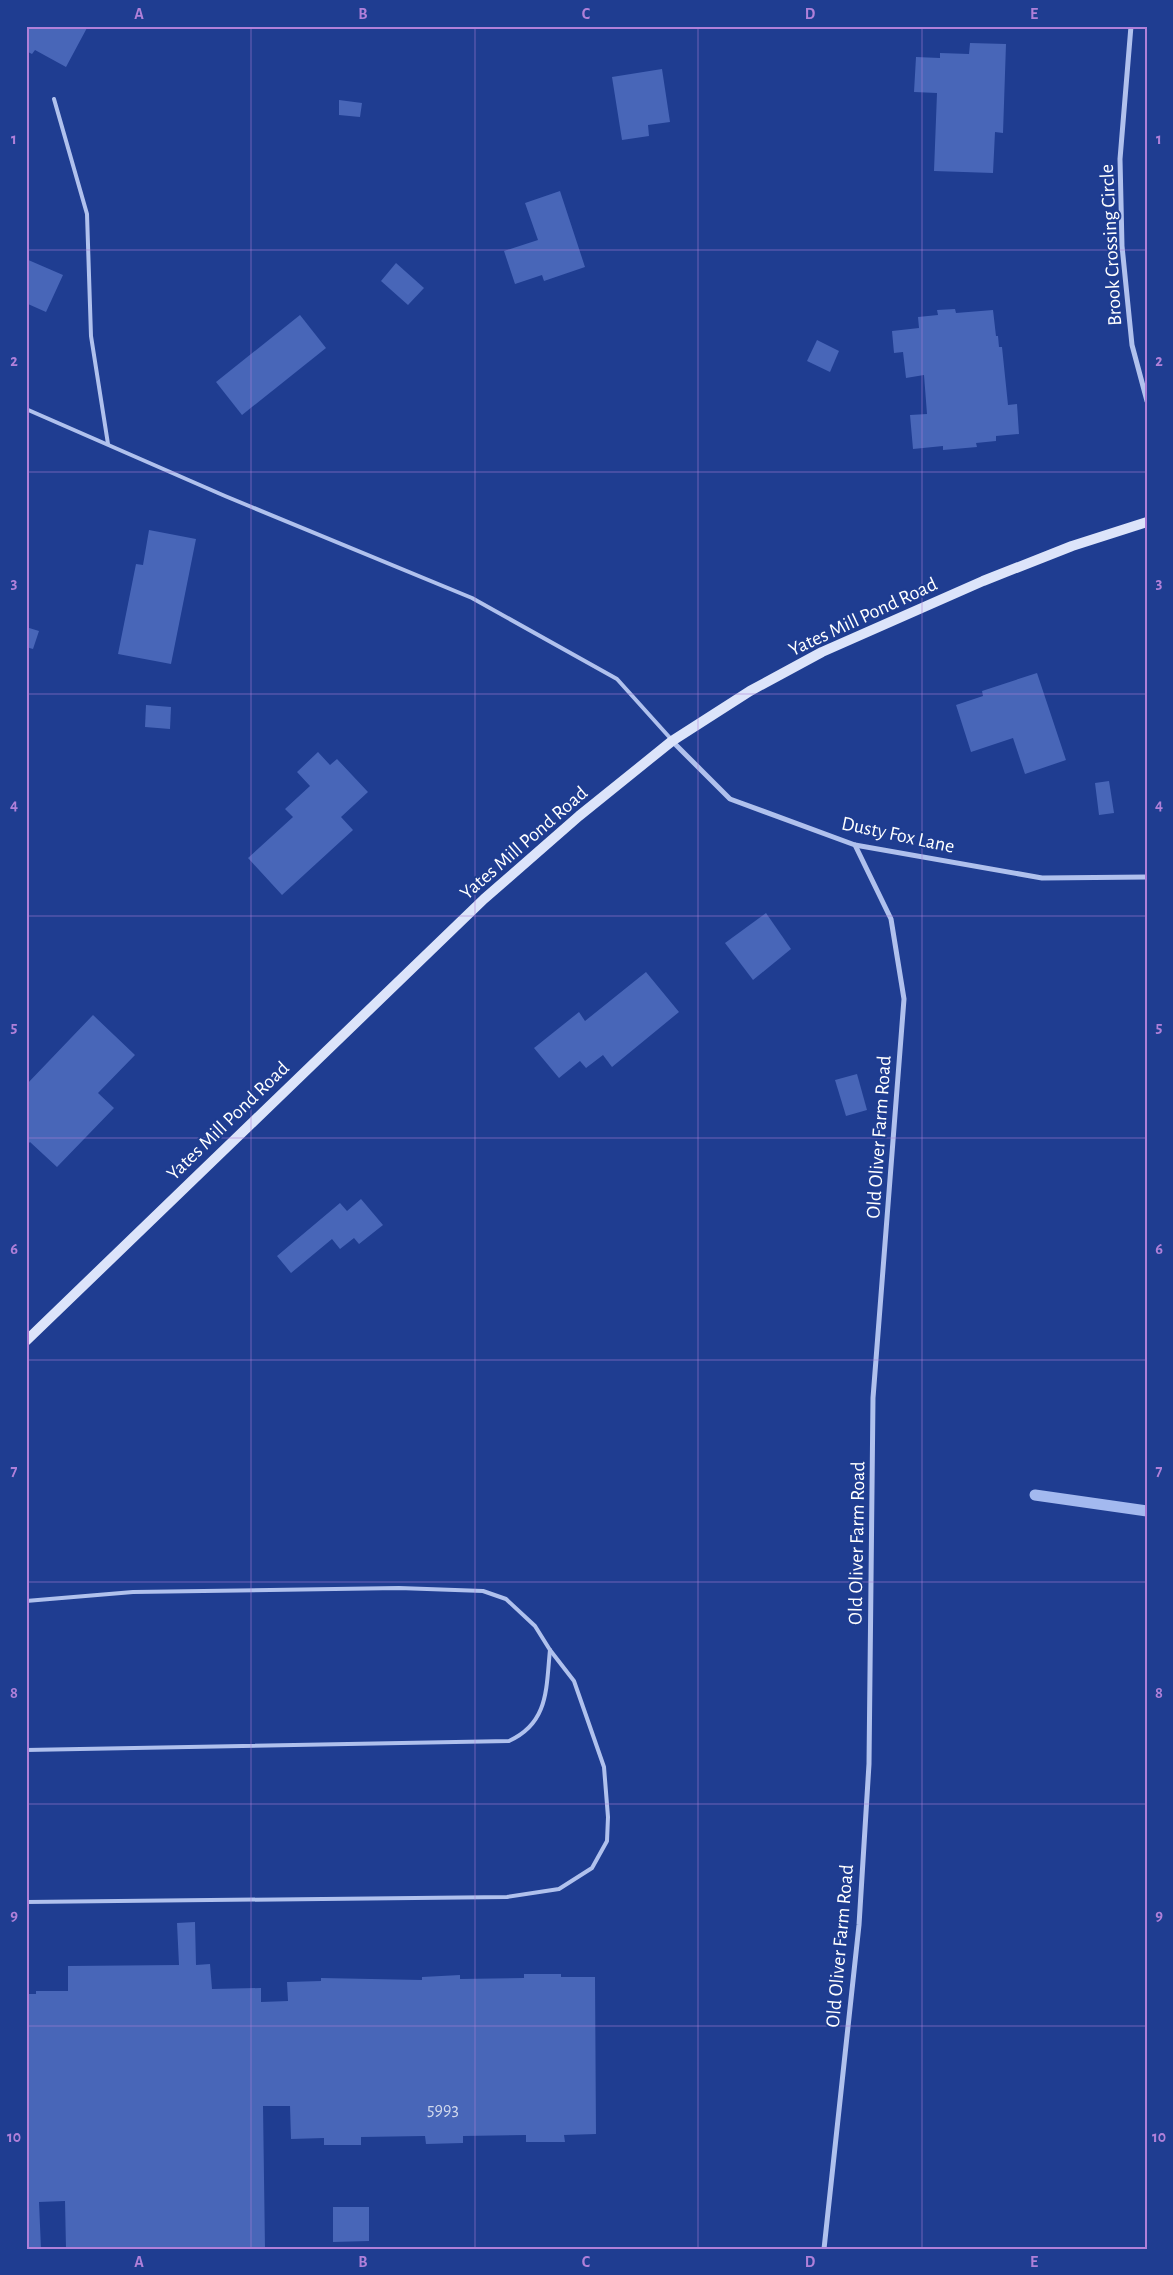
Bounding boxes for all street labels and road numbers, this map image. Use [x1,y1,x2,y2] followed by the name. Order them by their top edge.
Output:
[1097,164,1125,326] street label: Brook Crossing Circle
[786,574,940,660] street label: Yates Mill Pond Road
[457,783,591,903] street label: Yates Mill Pond Road
[840,813,956,857] street label: Dusty Fox Lane
[863,1055,895,1219] street label: Old Oliver Farm Road
[163,1058,293,1184] street label: Yates Mill Pond Road
[846,1461,868,1625] street label: Old Oliver Farm Road
[823,1864,857,2028] street label: Old Oliver Farm Road

